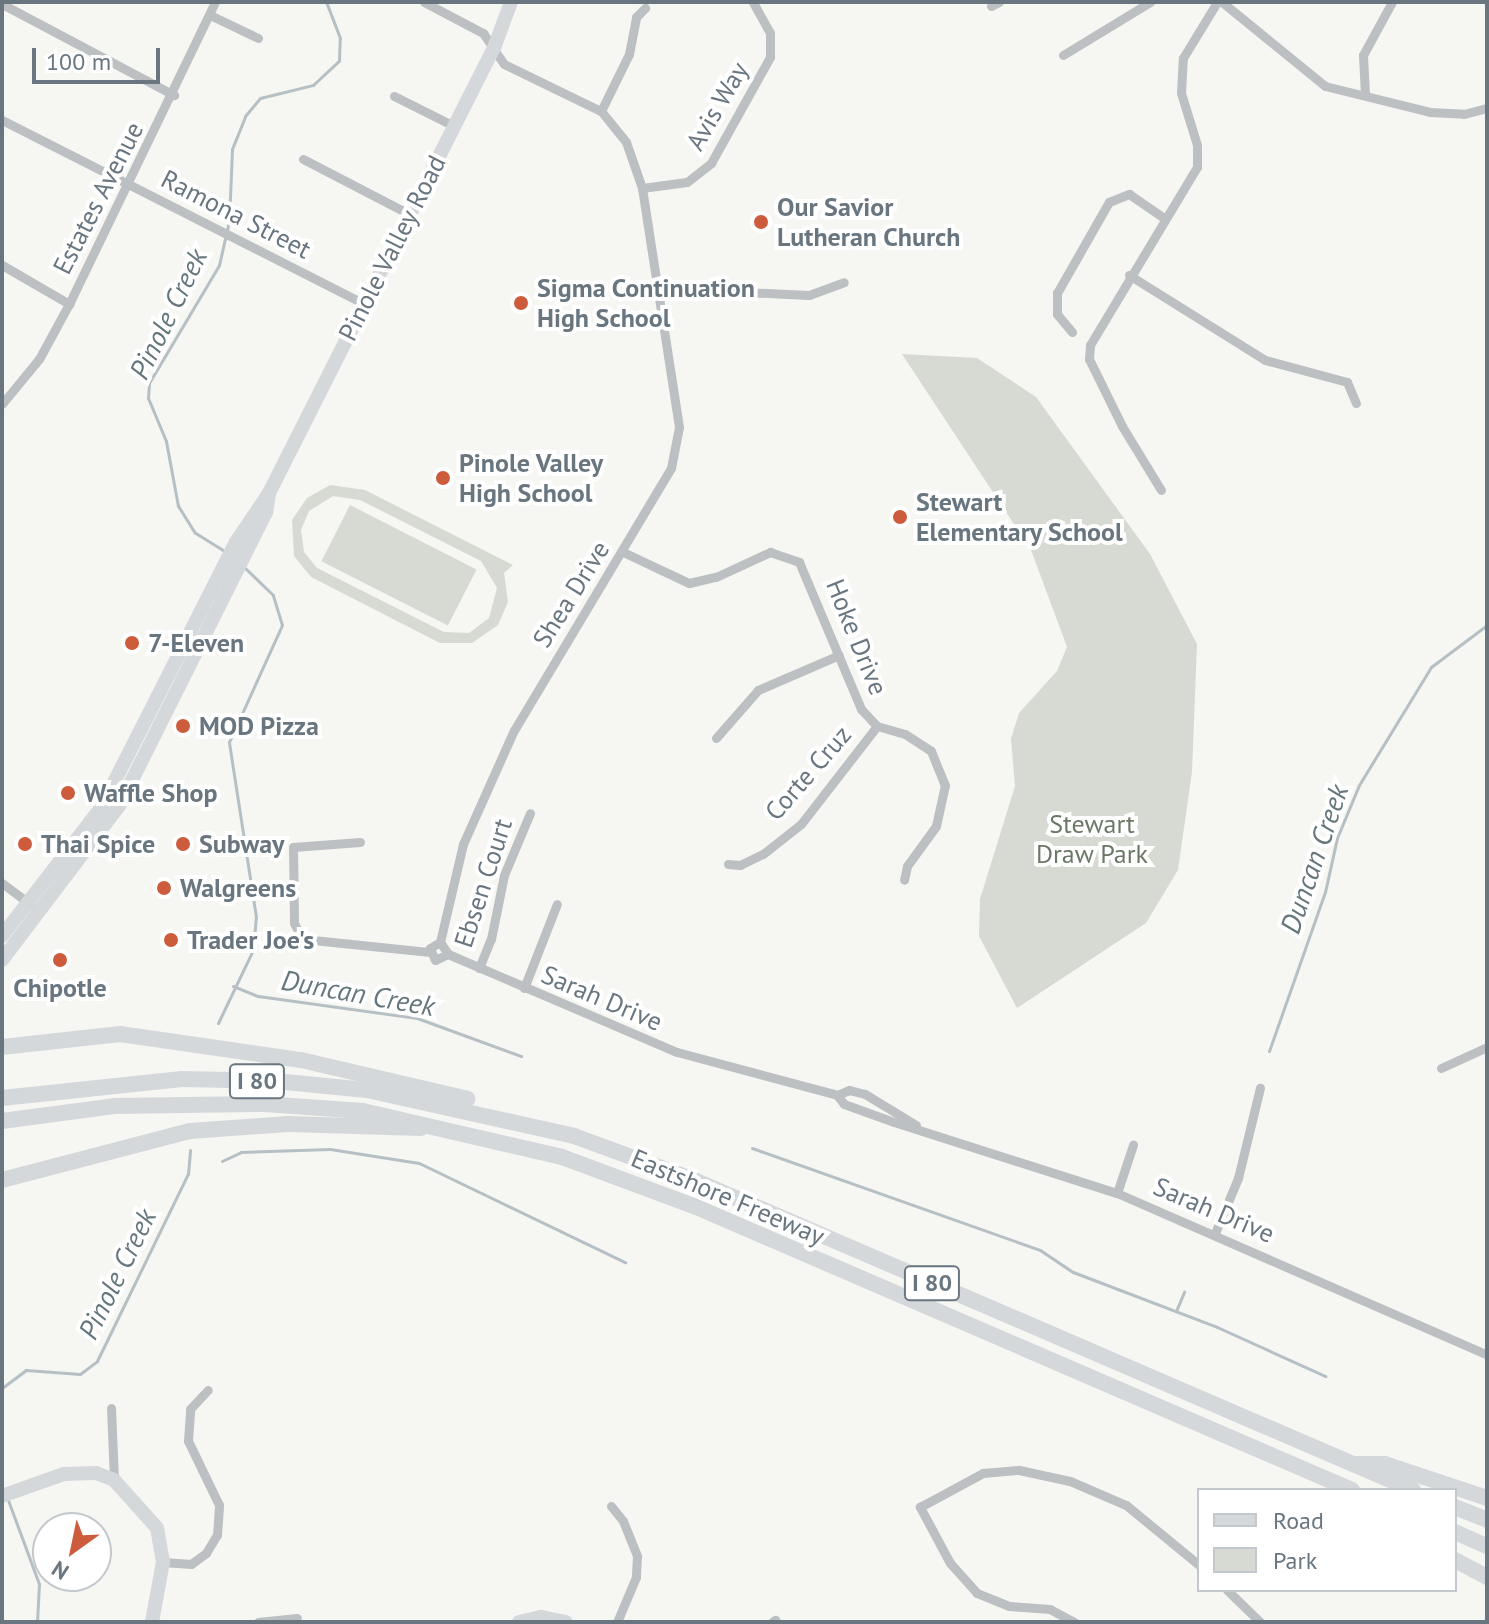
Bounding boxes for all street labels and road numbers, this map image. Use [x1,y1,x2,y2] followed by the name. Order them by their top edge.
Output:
[679,56,755,156] street label: Avis Way
[46,116,150,280] street label: Estates Avenue
[331,149,453,347] street label: Pinole Valley Road
[156,163,316,265] street label: Ramona Street
[526,535,616,653] street label: Shea Drive
[820,575,894,699] street label: Hoke Drive
[758,719,858,827] street label: Corte Cruz
[448,815,518,951] street label: Ebsen Court
[537,959,667,1037] street label: Sarah Drive
[227,1061,287,1101] road number: I 80
[627,1142,829,1252] street label: Eastshore Freeway
[1149,1171,1279,1249] street label: Sarah Drive
[902,1263,962,1303] road number: I 80

